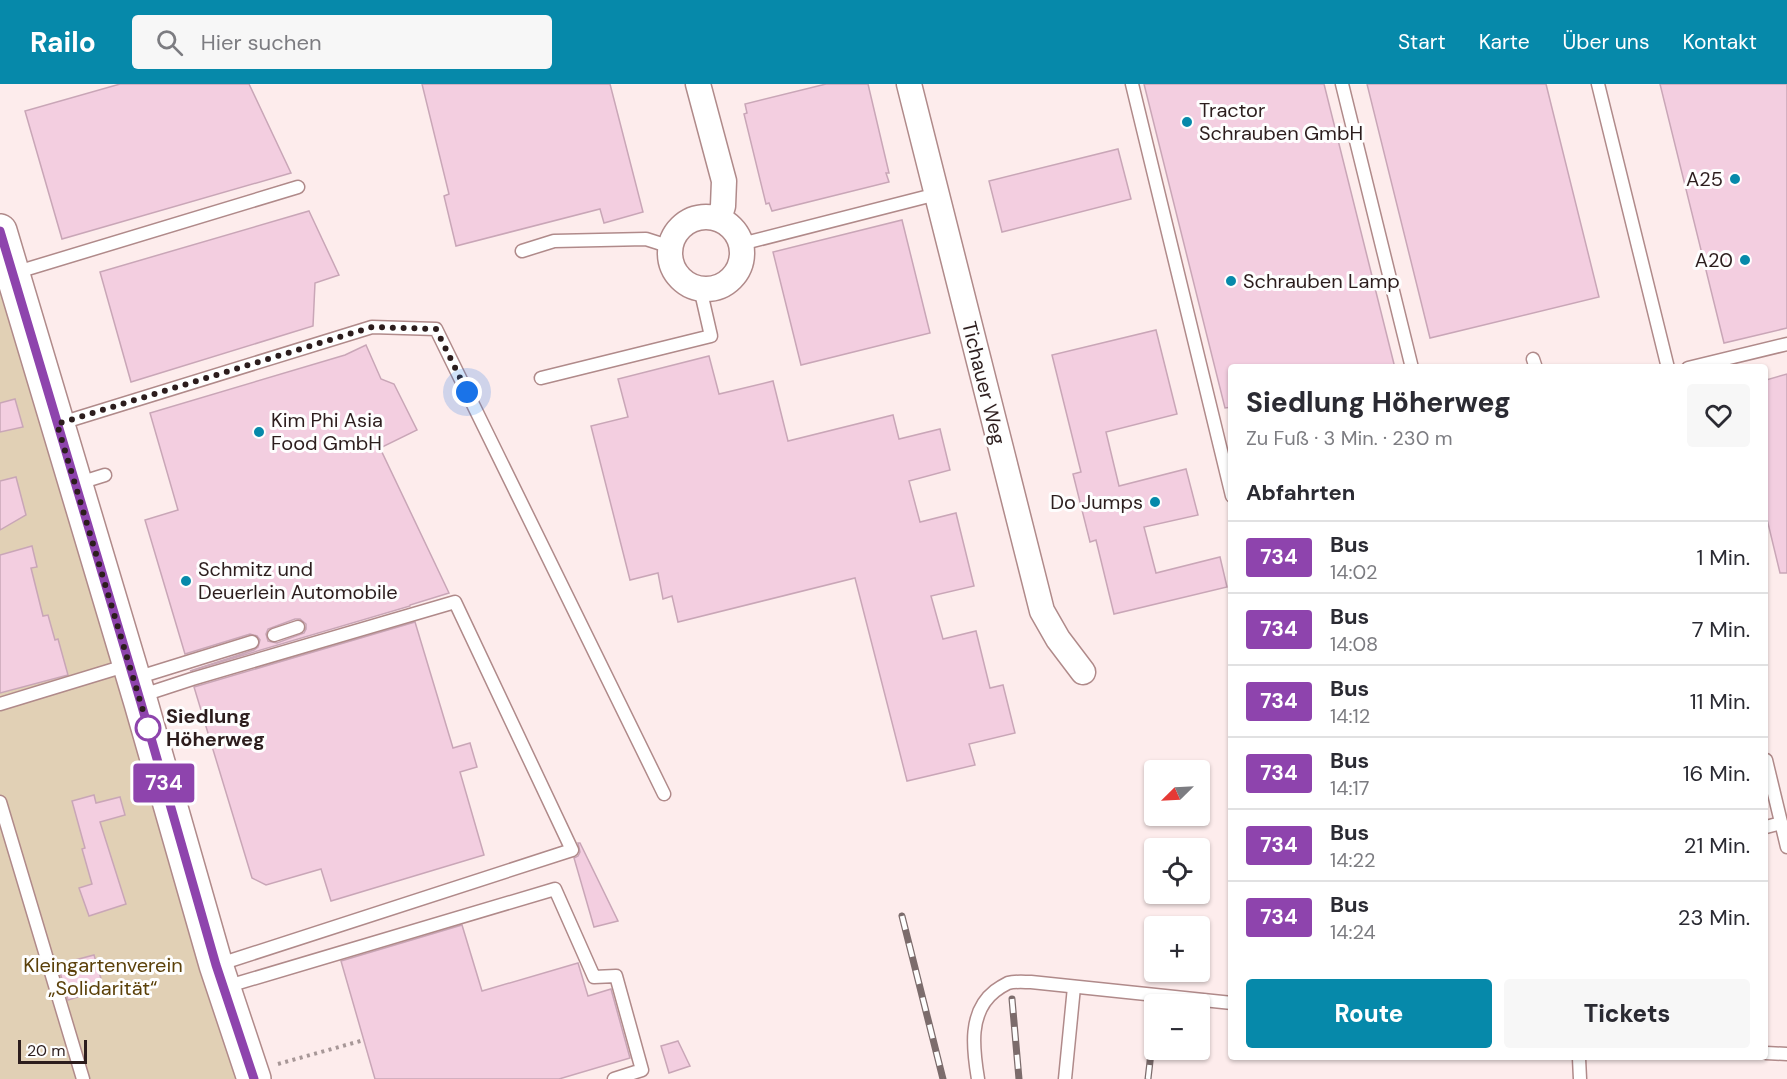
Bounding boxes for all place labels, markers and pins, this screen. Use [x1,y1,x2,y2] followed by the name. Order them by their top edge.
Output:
[1199,97,1363,146] place label: Tractor Schrauben GmbH
[1180,115,1194,129] marker: Tractor Schrauben GmbH
[1686,166,1723,192] place label: A25
[1728,172,1742,186] marker: A25
[1695,247,1733,273] place label: A20
[1738,253,1752,267] marker: A20
[1243,268,1400,294] place label: Schrauben Lamp
[1224,274,1238,288] marker: Schrauben Lamp
[271,407,383,456] place label: Kim Phi Asia Food GmbH
[252,425,266,439] marker: Kim Phi Asia Food GmbH
[1050,489,1143,515] place label: Do Jumps
[1148,495,1162,509] marker: Do Jumps
[198,556,398,605] place label: Schmitz und Deuerlein Automobile
[179,574,193,588] marker: Schmitz und Deuerlein Automobile
[166,703,265,752] place label: Siedlung Höherweg
[135,715,161,741] marker: Siedlung Höherweg

